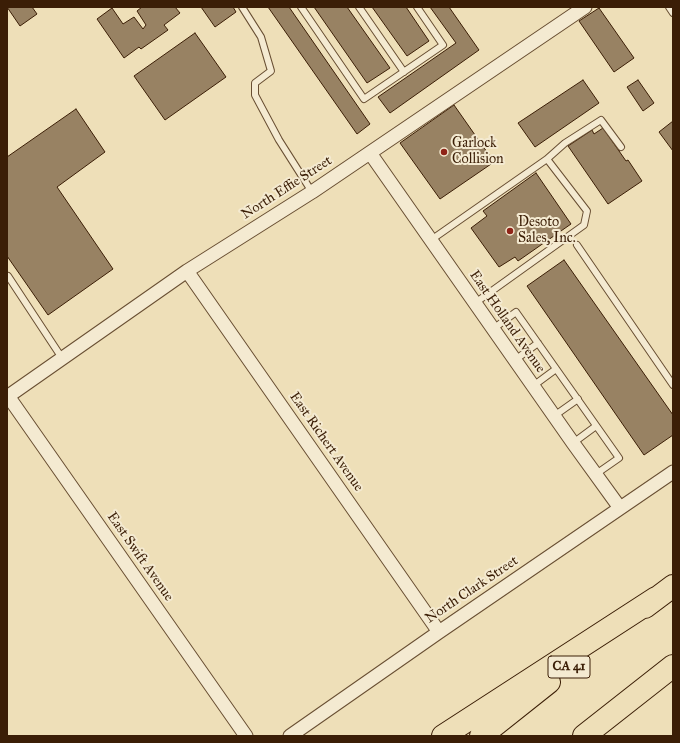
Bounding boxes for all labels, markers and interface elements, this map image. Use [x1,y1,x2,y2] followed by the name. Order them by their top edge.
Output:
[452,136,504,168] place label: Garlock Collision
[439,147,449,157] marker: Garlock Collision
[239,153,335,223] street label: North Effie Street
[518,215,576,248] place label: Desoto Sales, Inc.
[505,226,515,236] marker: Desoto Sales, Inc.
[465,268,549,376] street label: East Holland Avenue
[285,389,367,495] street label: East Richert Avenue
[103,509,177,605] street label: East Swift Avenue
[422,553,522,627] street label: North Clark Street
[548,656,590,678] road number: CA 41

